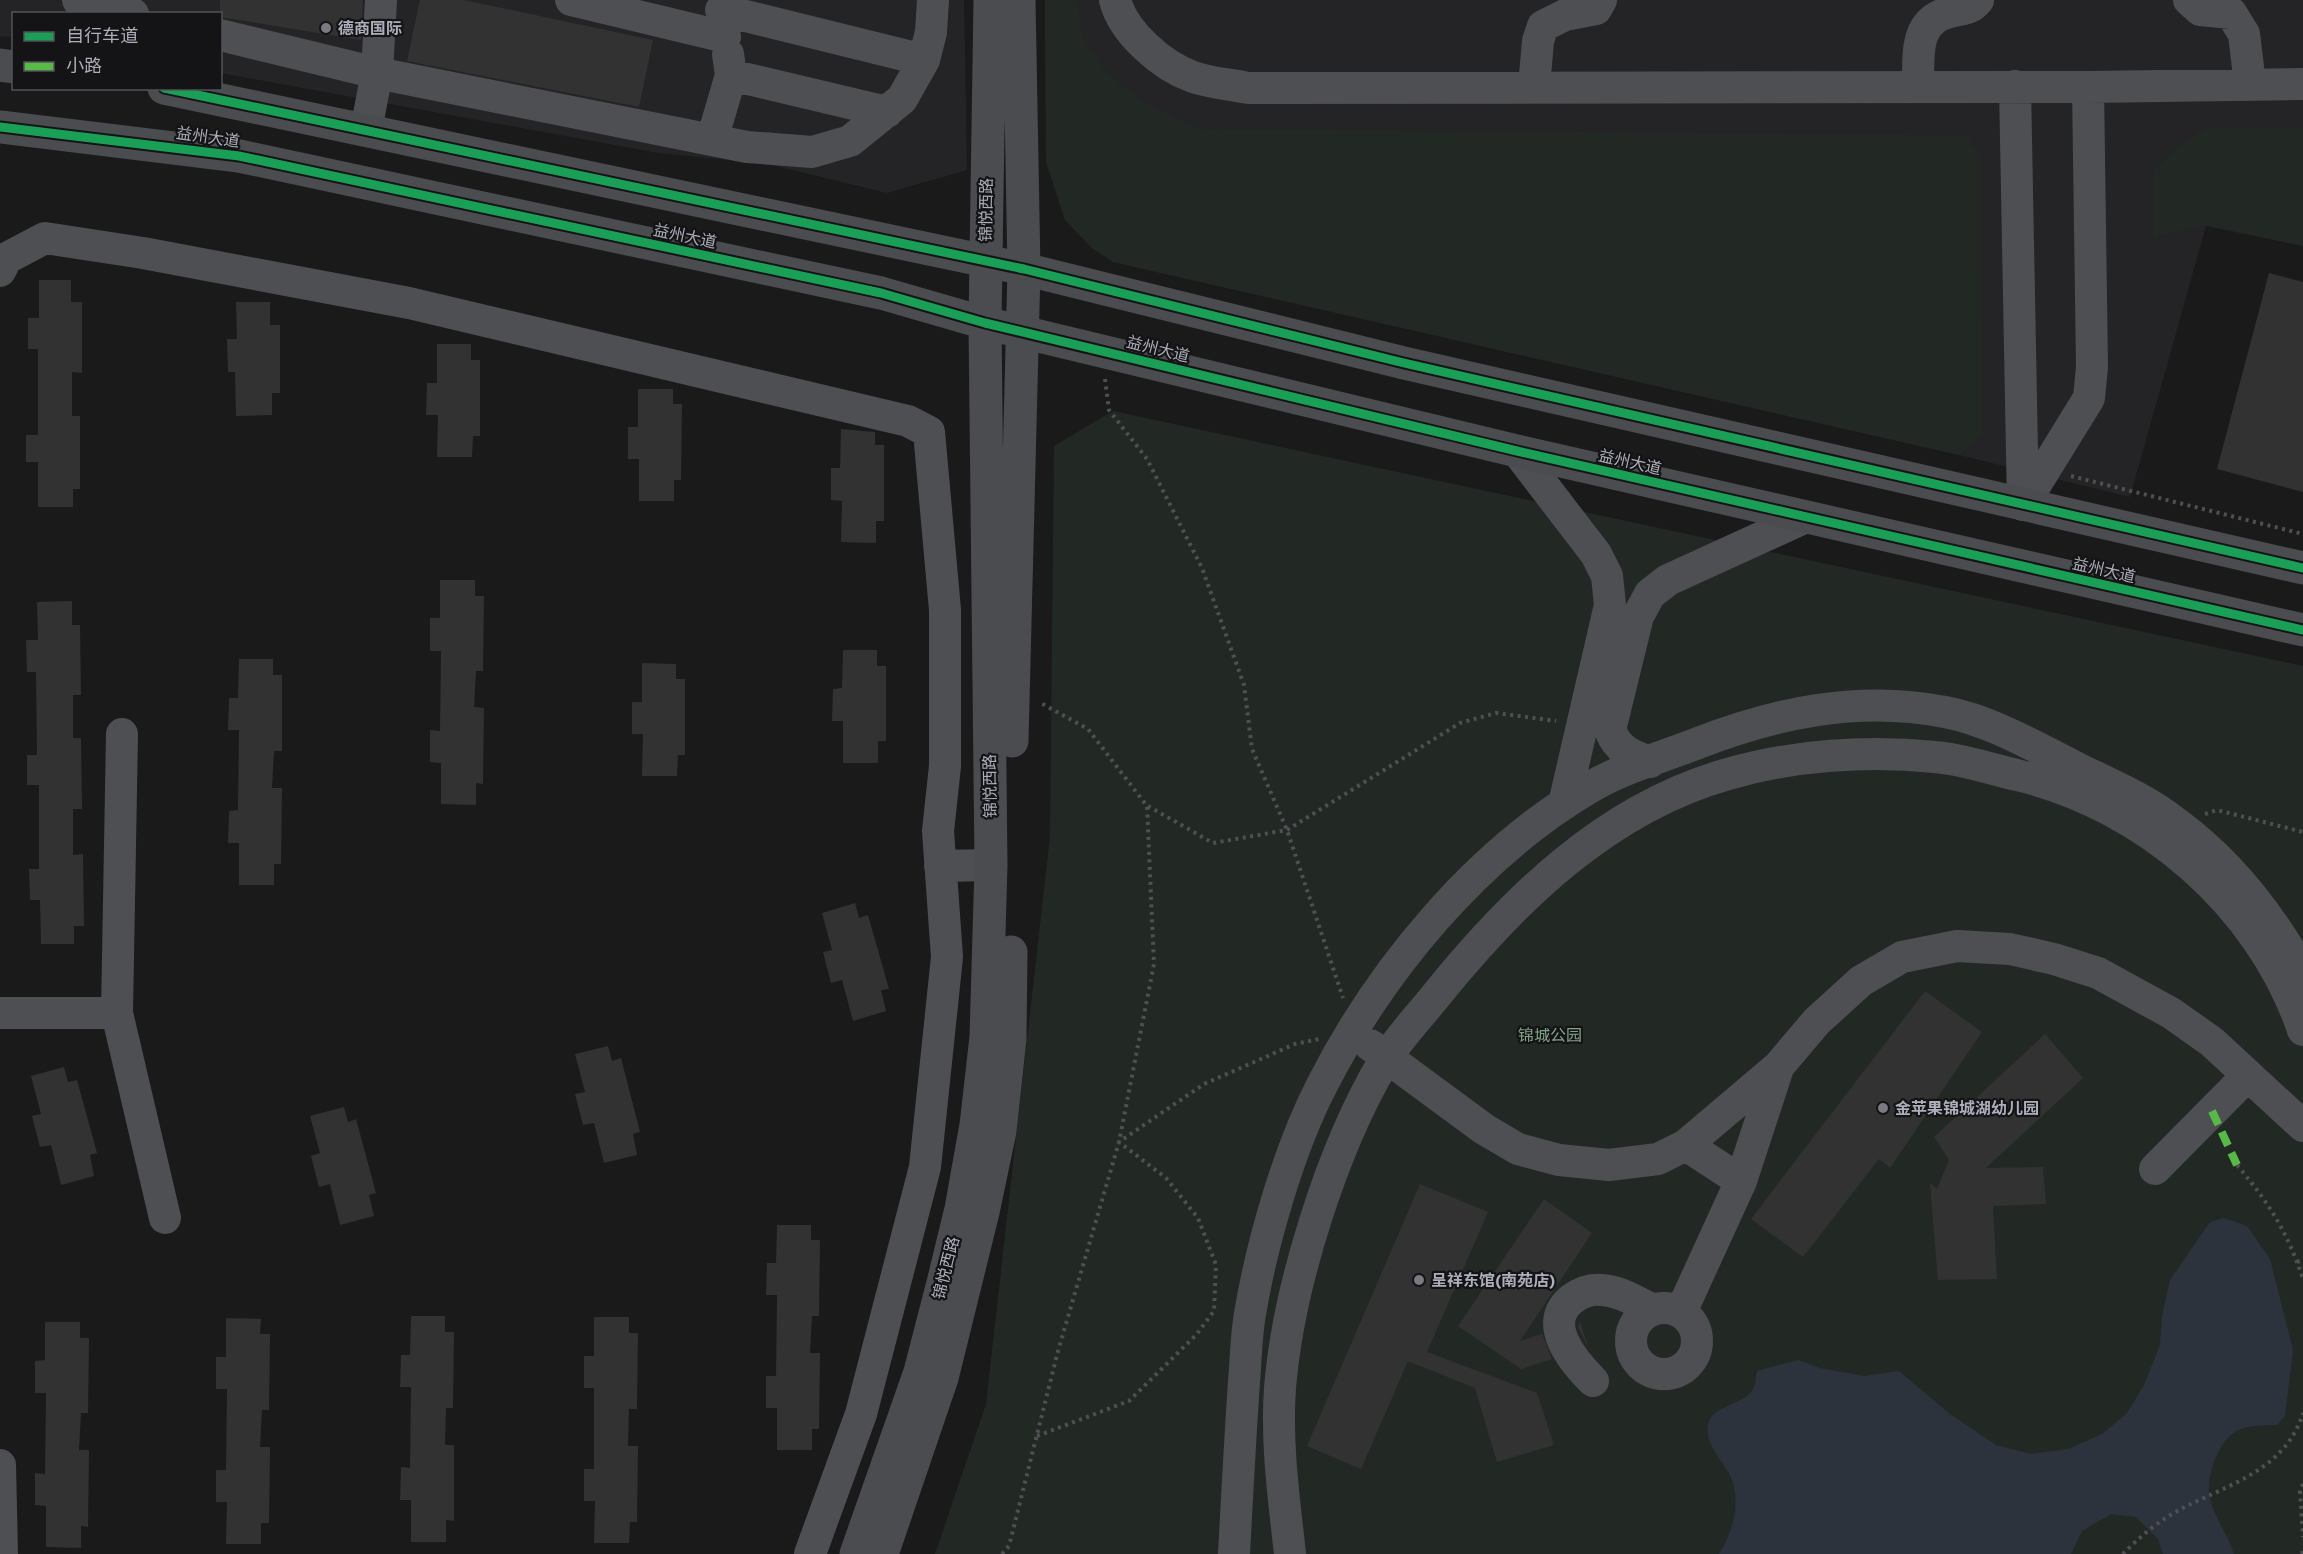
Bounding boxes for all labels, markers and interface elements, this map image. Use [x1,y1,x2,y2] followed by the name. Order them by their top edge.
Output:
[12,12,222,90] legend
[338,19,402,38] place label: 德商国际
[319,21,333,35] marker: 德商国际
[66,25,138,46] text: 自行车道
[66,55,102,76] text: 小路
[175,123,241,151] street label: 益州大道
[976,178,996,242] street label: 锦悦西路
[652,220,718,252] street label: 益州大道
[1125,332,1191,366] street label: 益州大道
[1597,446,1663,478] street label: 益州大道
[2071,554,2137,586] street label: 益州大道
[980,754,1000,818] street label: 锦悦西路
[1518,1026,1582,1045] park label: 锦城公园
[1895,1099,2039,1118] place label: 金苹果锦城湖幼儿园
[1876,1101,1890,1115] marker: 金苹果锦城湖幼儿园
[929,1235,963,1301] street label: 锦悦西路
[1431,1271,1556,1290] place label: 呈祥东馆(南苑店)
[1412,1273,1426,1287] marker: 呈祥东馆(南苑店)

